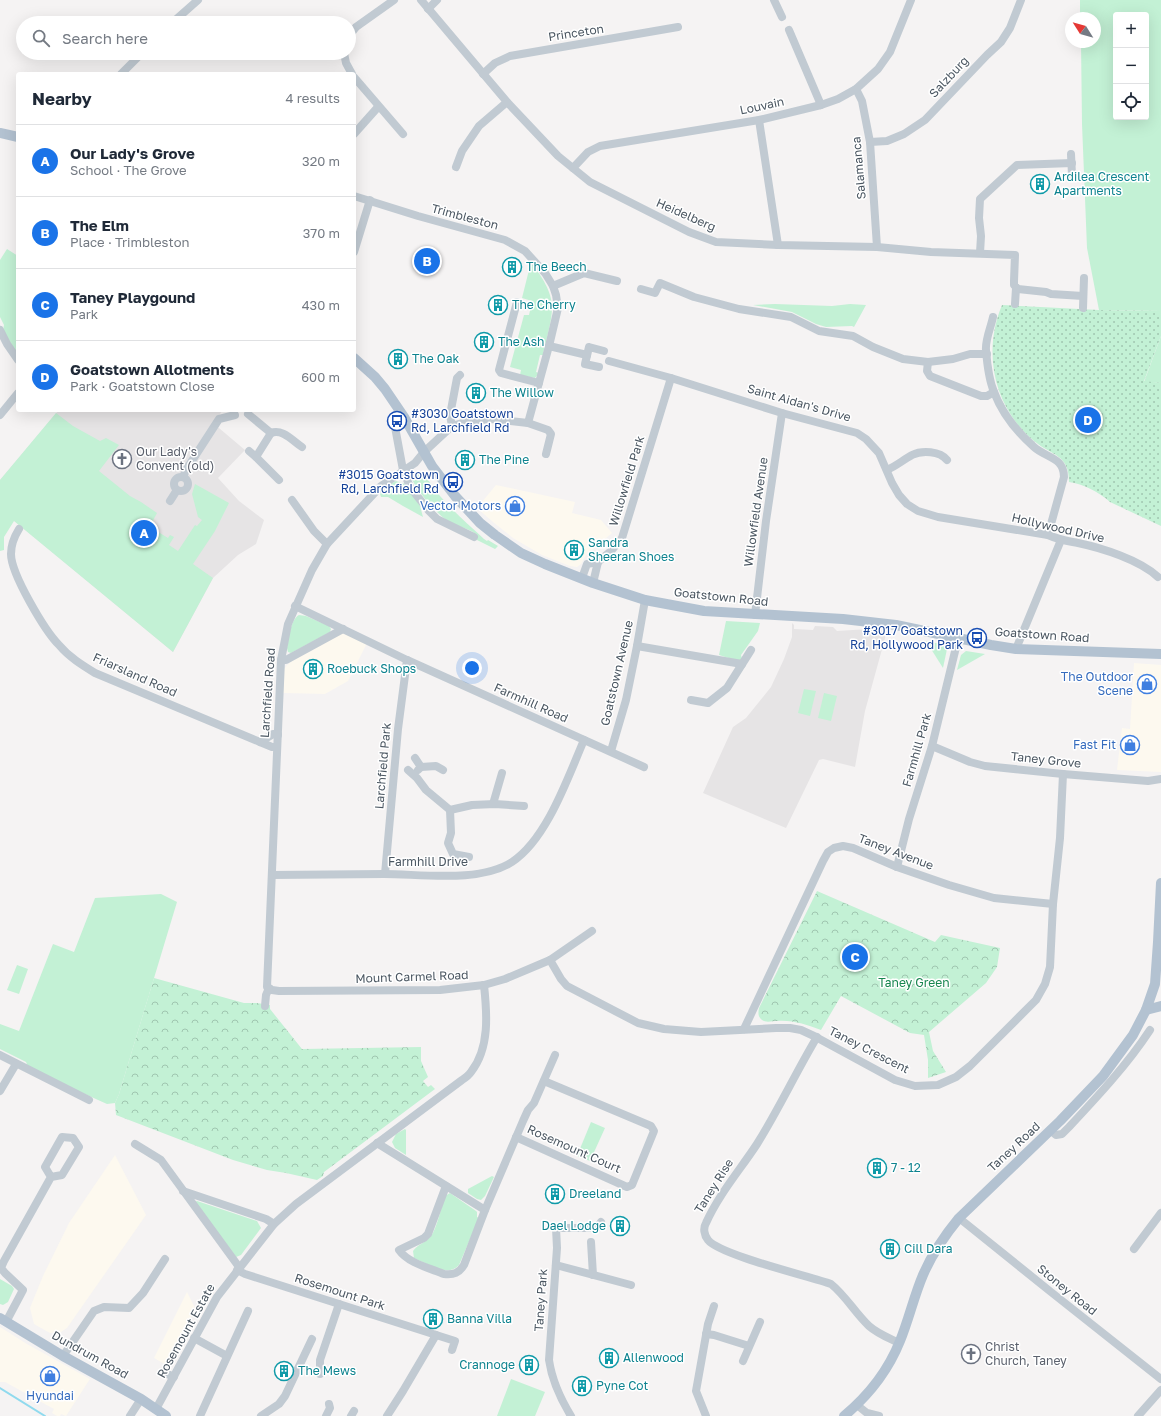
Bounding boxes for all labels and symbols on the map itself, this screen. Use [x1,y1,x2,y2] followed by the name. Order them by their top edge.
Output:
[1065,12,1101,48] north arrow
[547,21,605,44] street label: Princeton
[926,53,972,100] street label: Salzburg
[738,94,785,118] street label: Louvain
[848,136,869,200] street label: Salamanca
[1054,169,1149,198] place label: Ardilea Crescent Apartments
[1029,173,1051,195] building icon: Ardilea Crescent Apartments
[654,195,718,234] street label: Heidelberg
[430,200,500,233] street label: Trimbleston
[414,246,440,276] pin: B
[501,256,523,278] building icon: The Beech
[526,259,587,274] place label: The Beech
[487,294,509,316] building icon: The Cherry
[512,297,576,312] place label: The Cherry
[473,331,495,353] building icon: The Ash
[498,334,545,349] place label: The Ash
[387,348,409,370] building icon: The Oak
[412,351,459,366] place label: The Oak
[746,381,853,425] street label: Saint Aidan's Drive
[465,382,487,404] building icon: The Willow
[490,385,554,400] place label: The Willow
[1075,405,1101,435] pin: D
[411,406,514,435] place label: #3030 Goatstown Rd, Larchfield Rd
[386,410,408,432] bus stop icon: #3030 Goatstown Rd, Larchfield Rd
[606,434,647,528] street label: Willowfield Park
[136,444,214,473] place label: Our Lady's Convent (old)
[111,448,133,470] church icon: Our Lady's Convent (old)
[454,449,476,471] building icon: The Pine
[479,452,529,467] place label: The Pine
[740,456,771,568] street label: Willowfield Avenue
[338,467,439,496] place label: #3015 Goatstown Rd, Larchfield Rd
[442,471,464,493] bus stop icon: #3015 Goatstown Rd, Larchfield Rd
[504,495,526,517] shop icon: Vector Motors
[420,498,501,513] place label: Vector Motors
[1010,510,1106,545] street label: Hollywood Drive
[131,518,157,548] pin: A
[588,535,674,564] place label: Sandra Sheeran Shoes
[563,539,585,561] building icon: Sandra Sheeran Shoes
[673,584,769,609] street label: Goatstown Road
[597,619,636,727] street label: Goatstown Avenue
[850,623,963,652] place label: #3017 Goatstown Rd, Hollywood Park
[994,624,1090,645] street label: Goatstown Road
[966,627,988,649] bus stop icon: #3017 Goatstown Rd, Hollywood Park
[257,647,278,739] street label: Larchfield Road
[91,649,180,700] street label: Friarsland Road
[302,658,324,680] building icon: Roebuck Shops
[462,658,482,678] your location
[327,661,416,676] place label: Roebuck Shops
[1061,669,1133,698] place label: The Outdoor Scene
[1136,673,1158,695] shop icon: The Outdoor Scene
[492,679,571,726] street label: Farmhill Road
[899,711,934,789] street label: Farmhill Park
[371,722,394,810] street label: Larchfield Park
[1119,734,1141,756] shop icon: Fast Fit
[1073,737,1116,752] place label: Fast Fit
[1010,748,1082,771] street label: Taney Grove
[856,830,936,873] street label: Taney Avenue
[388,854,468,869] street label: Farmhill Drive
[842,942,868,972] pin: C
[355,967,469,986] street label: Mount Carmel Road
[878,975,950,990] park label: Taney Green
[826,1023,912,1076] street label: Taney Crescent
[984,1119,1043,1175] street label: Taney Road
[525,1121,624,1176] street label: Rosemount Court
[691,1156,736,1216] street label: Taney Rise
[866,1157,888,1179] building icon: 7 - 12
[891,1160,921,1175] place label: 7 - 12
[544,1183,566,1205] building icon: Dreeland
[569,1186,621,1201] place label: Dreeland
[609,1215,631,1237] building icon: Dael Lodge
[541,1218,606,1233] place label: Dael Lodge
[879,1238,901,1260] building icon: Cill Dara
[904,1241,953,1256] place label: Cill Dara
[1034,1261,1100,1318] street label: Stoney Road
[531,1268,550,1332] street label: Taney Park
[293,1270,388,1313] street label: Rosemount Park
[153,1281,218,1381] street label: Rosemount Estate
[422,1308,444,1330] building icon: Banna Villa
[447,1311,512,1326] place label: Banna Villa
[49,1327,131,1382] street label: Dundrum Road
[985,1339,1067,1368] place label: Christ Church, Taney
[960,1343,982,1365] church icon: Christ Church, Taney
[598,1347,620,1369] building icon: Allenwood
[623,1350,684,1365] place label: Allenwood
[518,1354,540,1376] building icon: Crannoge
[459,1357,515,1372] place label: Crannoge
[273,1360,295,1382] building icon: The Mews
[298,1363,356,1378] place label: The Mews
[39,1365,61,1387] shop icon: Hyundai
[571,1375,593,1397] building icon: Pyne Cot
[596,1378,649,1393] place label: Pyne Cot
[26,1388,74,1403] place label: Hyundai

